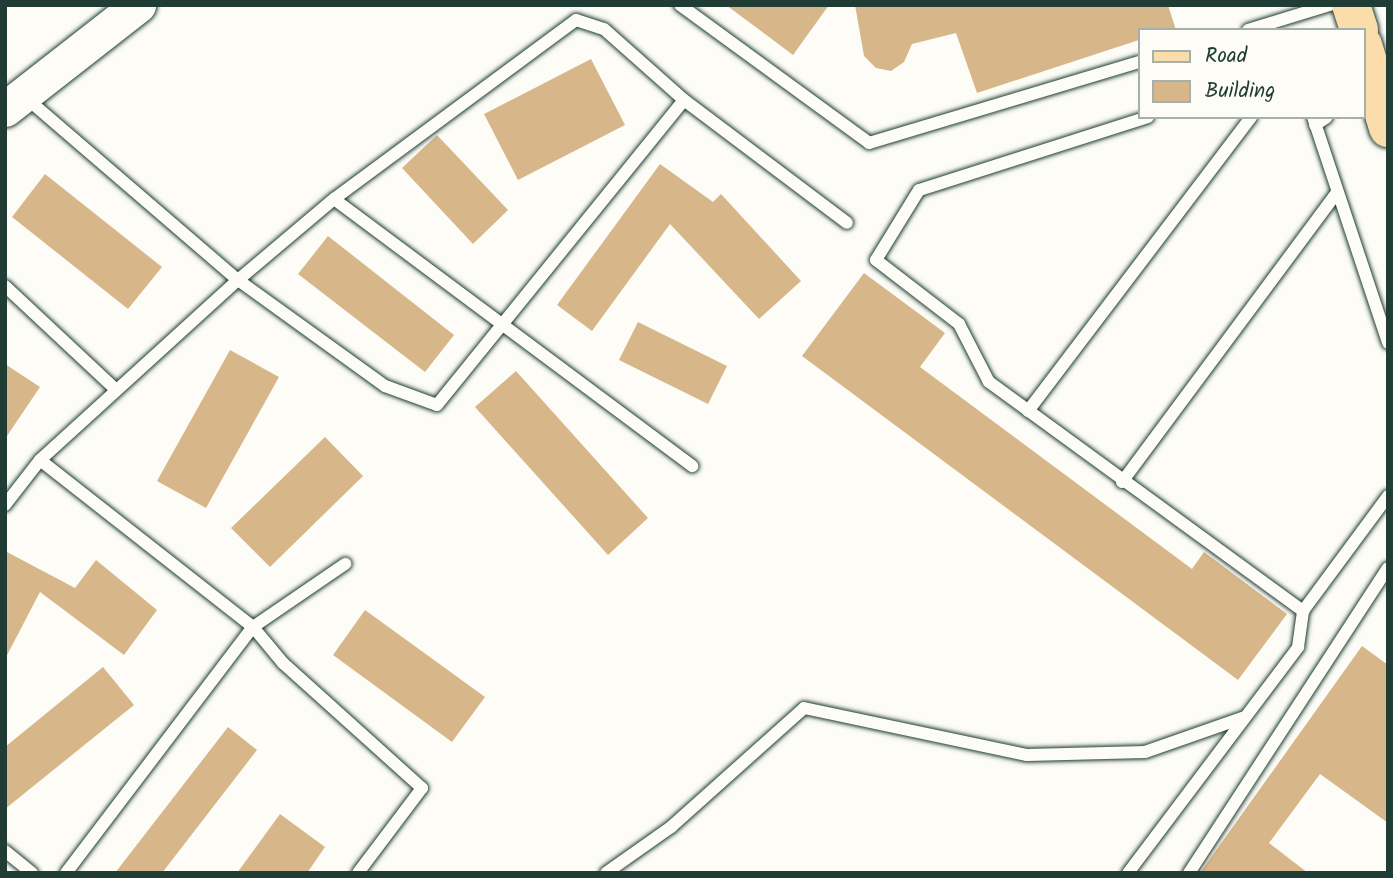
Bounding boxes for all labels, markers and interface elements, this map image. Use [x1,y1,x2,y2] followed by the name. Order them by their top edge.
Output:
[1138,28,1365,119] legend
[1205,40,1247,73] text: Road
[1205,75,1275,108] text: Building

